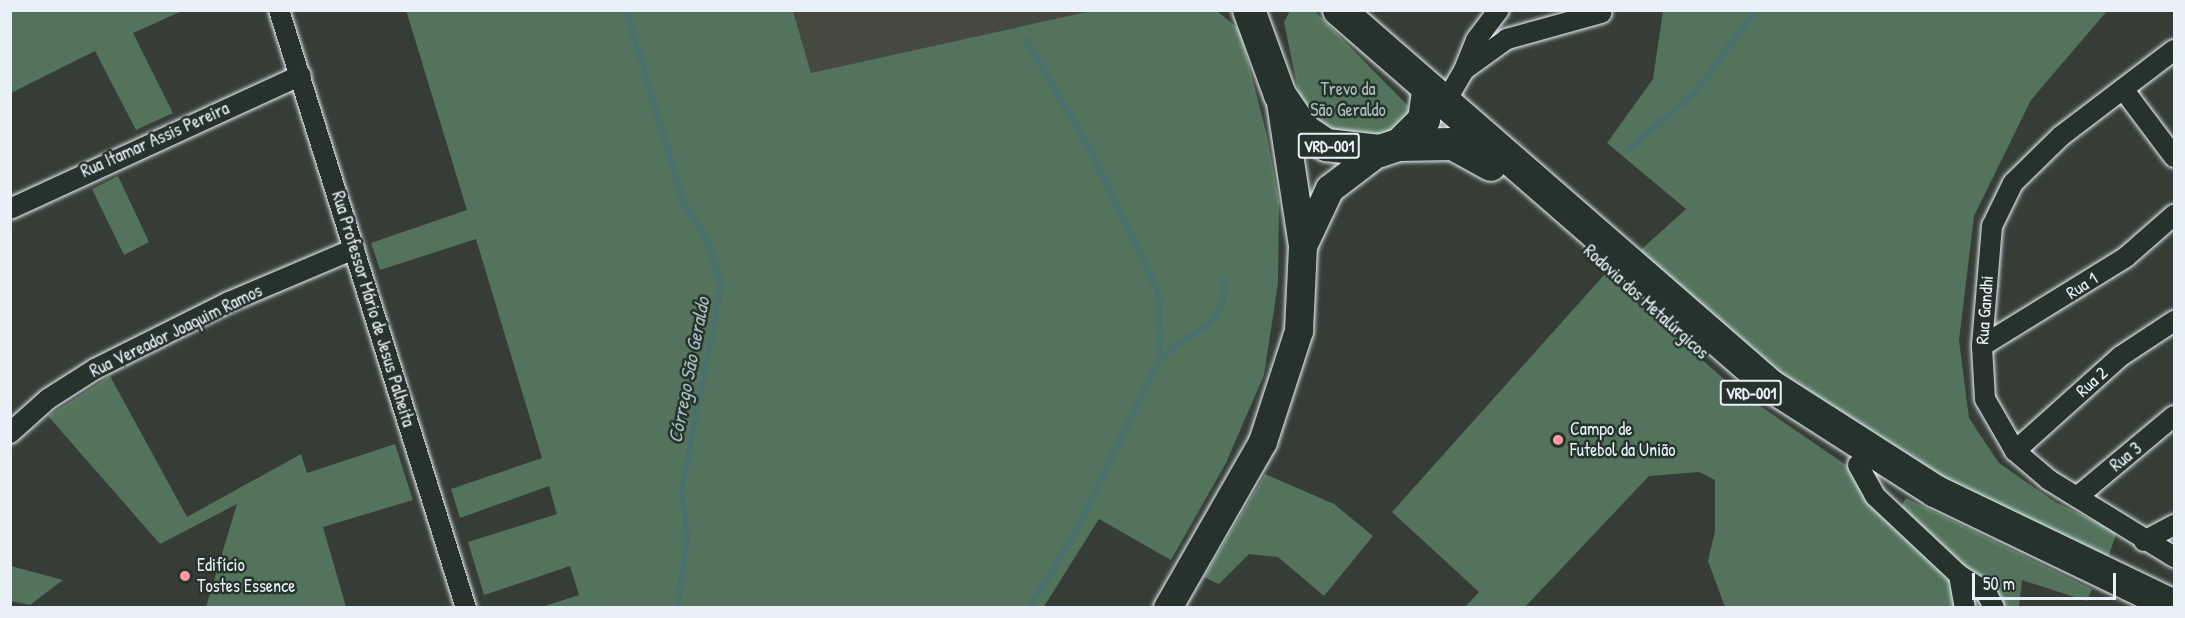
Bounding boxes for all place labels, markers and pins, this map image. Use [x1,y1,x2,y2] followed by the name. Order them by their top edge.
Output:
[1570,419,1675,462] place label: Campo de Futebol da União
[1551,433,1565,447] marker: Campo de Futebol da União
[197,555,295,598] place label: Edifício Tostes Essence
[178,569,192,583] marker: Edifício Tostes Essence

